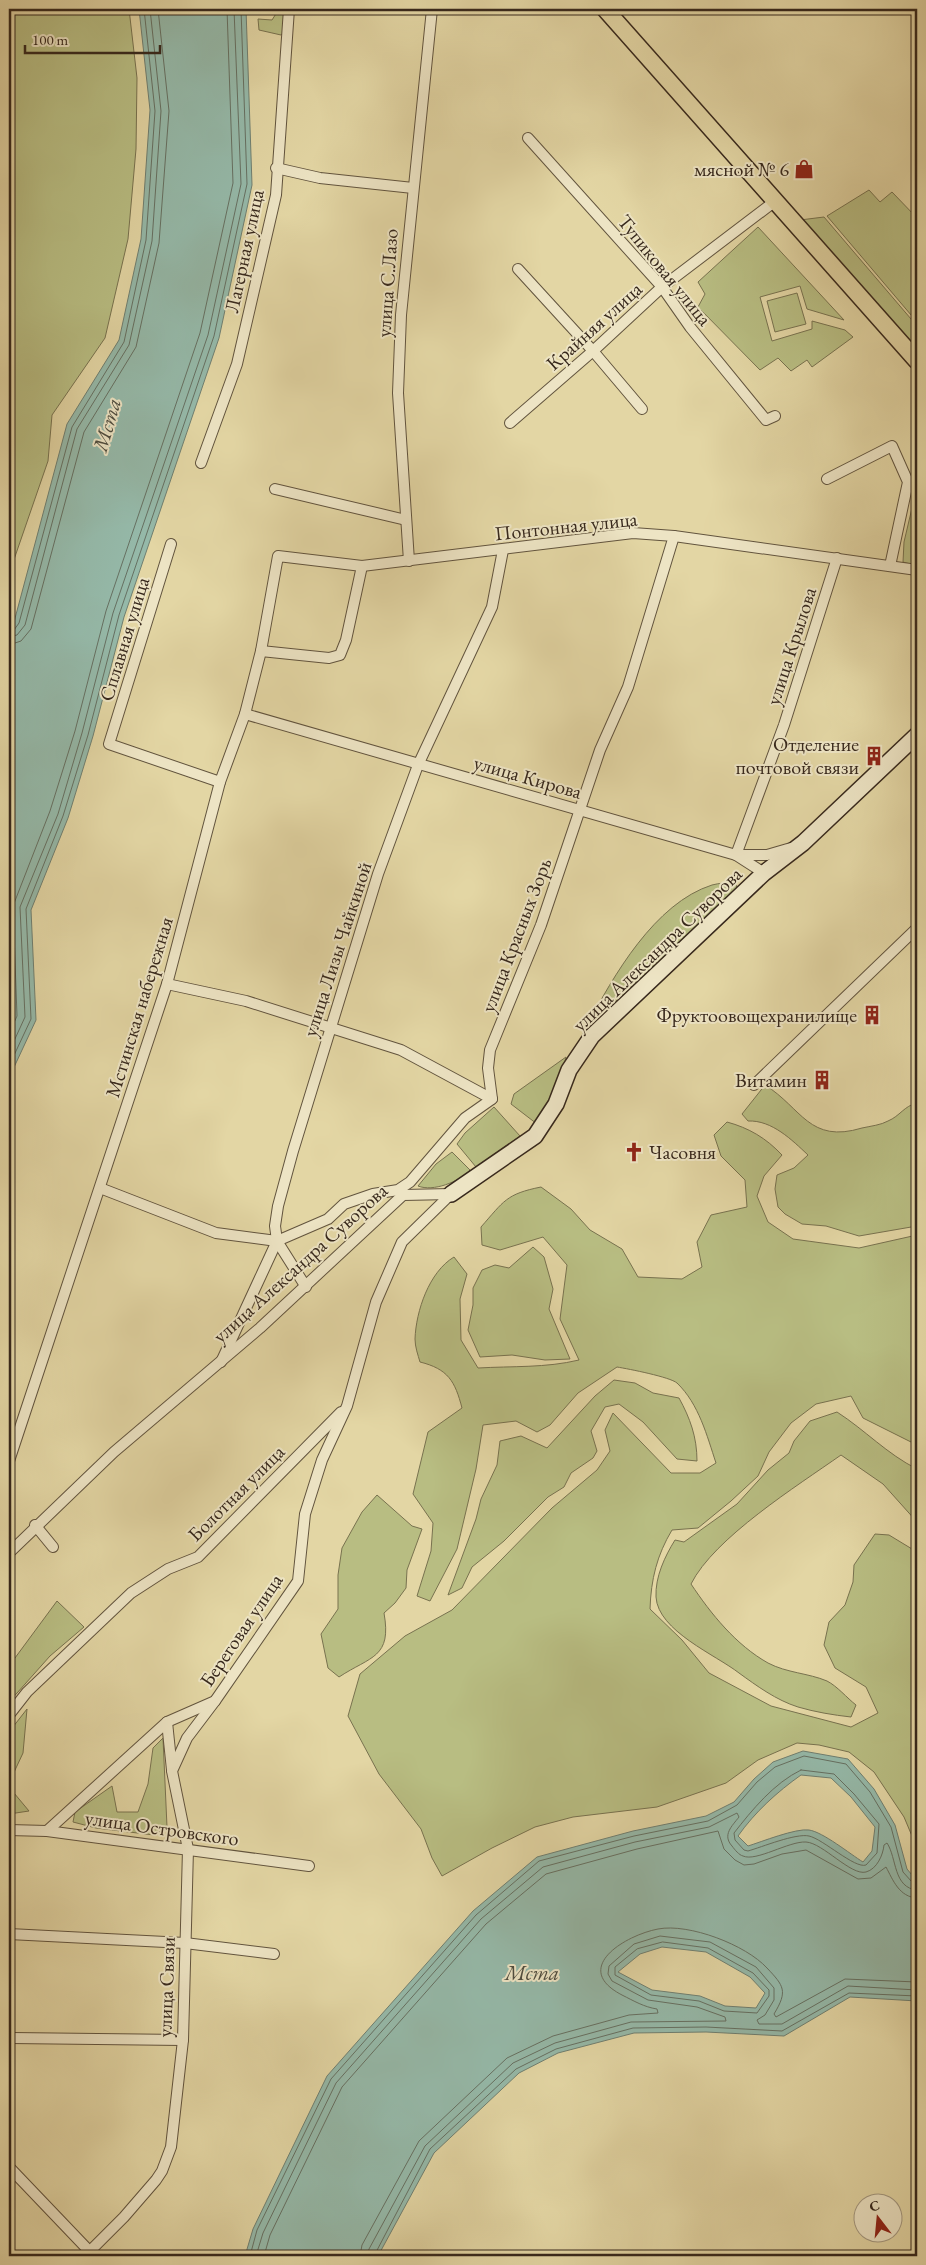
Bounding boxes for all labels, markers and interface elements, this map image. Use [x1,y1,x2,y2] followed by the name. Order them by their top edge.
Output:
[25,22,160,54] scale bar
[32,30,69,49] text: 100 m
[694,156,789,182] place label: мясной № 6
[793,158,815,180] shop icon: мясной № 6
[218,187,270,315] street label: Лагерная улица
[612,209,718,331] street label: Тупиковая улица
[370,228,404,338] street label: улица С.Лазо
[540,276,648,376] street label: Крайняя улица
[86,395,127,457] water label: Мста
[493,506,639,546] street label: Понтонная улица
[93,574,155,704] street label: Сплавная улица
[760,584,822,708] street label: улица Крылова
[736,731,859,780] place label: Отделение почтовой связи
[863,745,885,767] building icon: Отделение почтовой связи
[471,749,585,805] street label: улица Кирова
[475,854,557,1016] street label: улица Красных Зорь
[296,858,378,1040] street label: улица Лизы Чайкиной
[567,861,748,1037] street label: улица Александра Суворова
[99,913,179,1100] street label: Мстинская набережная
[656,1002,857,1028] place label: Фруктоовощехранилище
[861,1004,883,1026] building icon: Фруктоовощехранилище
[735,1067,807,1093] place label: Витамин
[811,1069,833,1091] building icon: Витамин
[649,1139,716,1165] place label: Часовня
[623,1141,645,1163] church icon: Часовня
[207,1178,393,1348] street label: улица Александра Суворова
[182,1439,290,1547] street label: Болотная улица
[194,1569,288,1691] street label: Береговая улица
[83,1804,241,1852] street label: улица Островского
[151,1936,181,2038] street label: улица Связи
[503,1959,559,1986] water label: Мста
[854,2192,904,2242] north arrow
[867,2195,882,2216] text: С

